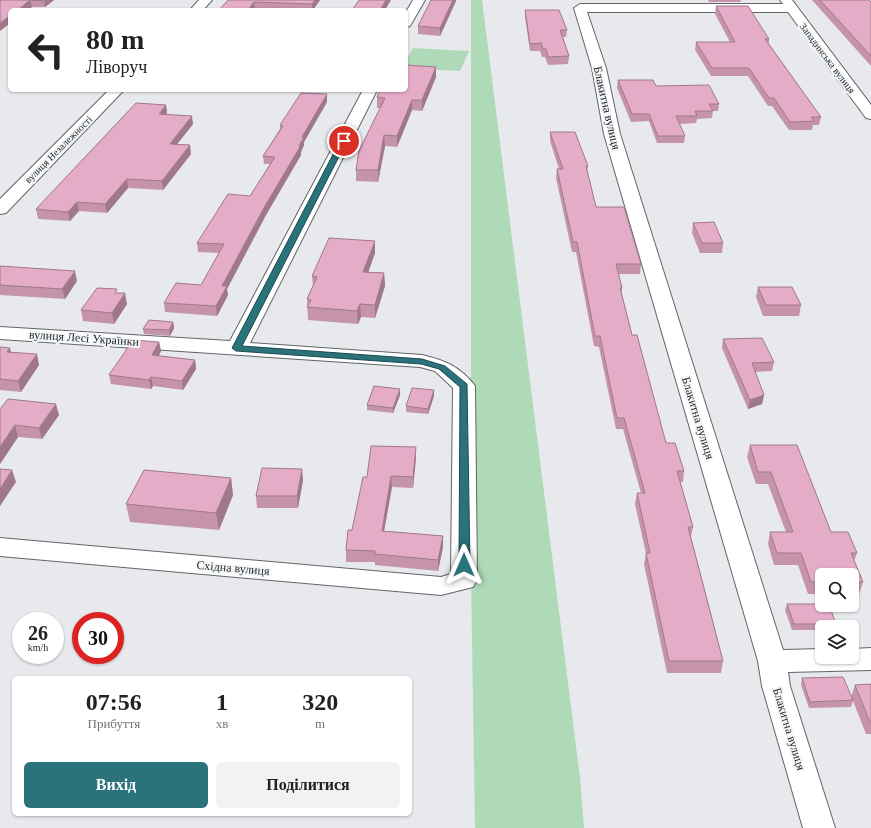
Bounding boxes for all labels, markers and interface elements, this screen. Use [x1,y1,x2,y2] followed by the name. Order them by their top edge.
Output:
[798,21,858,96] street label: Западинська вулиця
[20,24,72,76] icon: left
[86,24,144,55] text: 80 m
[86,57,147,77] text: Ліворуч
[591,65,624,152] street label: Блакитна вулиця
[22,113,94,185] street label: вулиця Незалежності
[327,124,361,158] pin
[333,130,355,152] icon: arrive
[29,327,140,349] street label: вулиця Лесі Українки
[679,375,717,461] street label: Блакитна вулиця
[443,544,485,586] position arrow
[196,558,271,578] street label: Східна вулиця
[815,568,859,664] map controls
[815,568,859,612] button: search
[72,612,124,664] speed limit sign: 30
[815,620,859,664] button: layers
[28,622,48,644] text: 26
[28,642,48,653] text: km/h
[770,686,808,772] street label: Блакитна вулиця
[86,689,142,715] text: 07:56
[216,689,228,715] text: 1
[302,689,338,715] text: 320
[88,716,140,731] text: Прибуття
[216,716,228,731] text: хв
[315,716,325,731] text: m
[24,762,208,808] button: Вихід
[216,762,400,808] button: Поділитися

